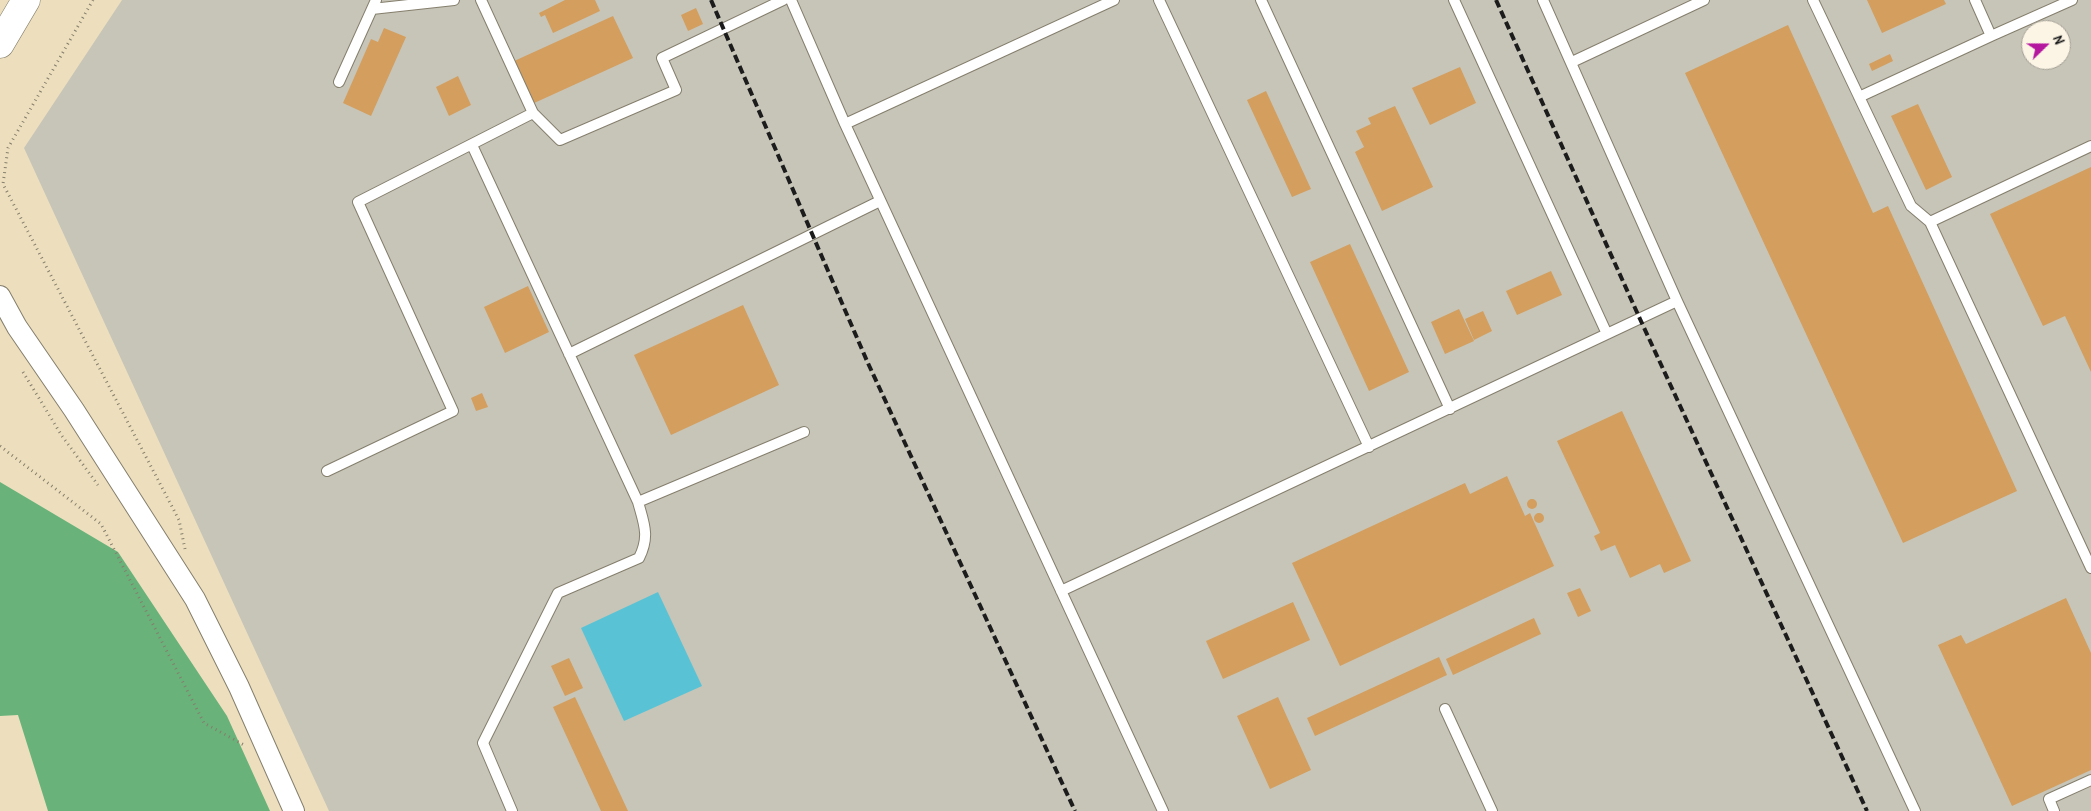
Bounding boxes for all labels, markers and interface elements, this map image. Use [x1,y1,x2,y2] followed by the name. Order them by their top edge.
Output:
[2021,20,2071,70] north arrow
[2049,33,2070,47] text: N

